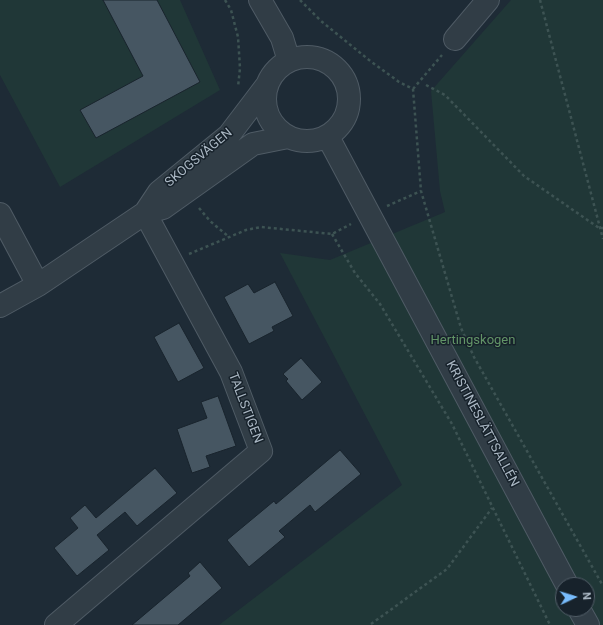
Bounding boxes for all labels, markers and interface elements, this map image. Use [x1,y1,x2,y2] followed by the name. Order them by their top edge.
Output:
[162,125,236,191] street label: SKOGSVÄGEN
[431,333,515,349] park label: Hertingskogen
[442,358,522,490] street label: KRISTINESLÄTTSALLÉN
[224,371,266,445] street label: TALLSTIGEN
[555,577,595,617] north arrow
[580,592,593,601] text: N

